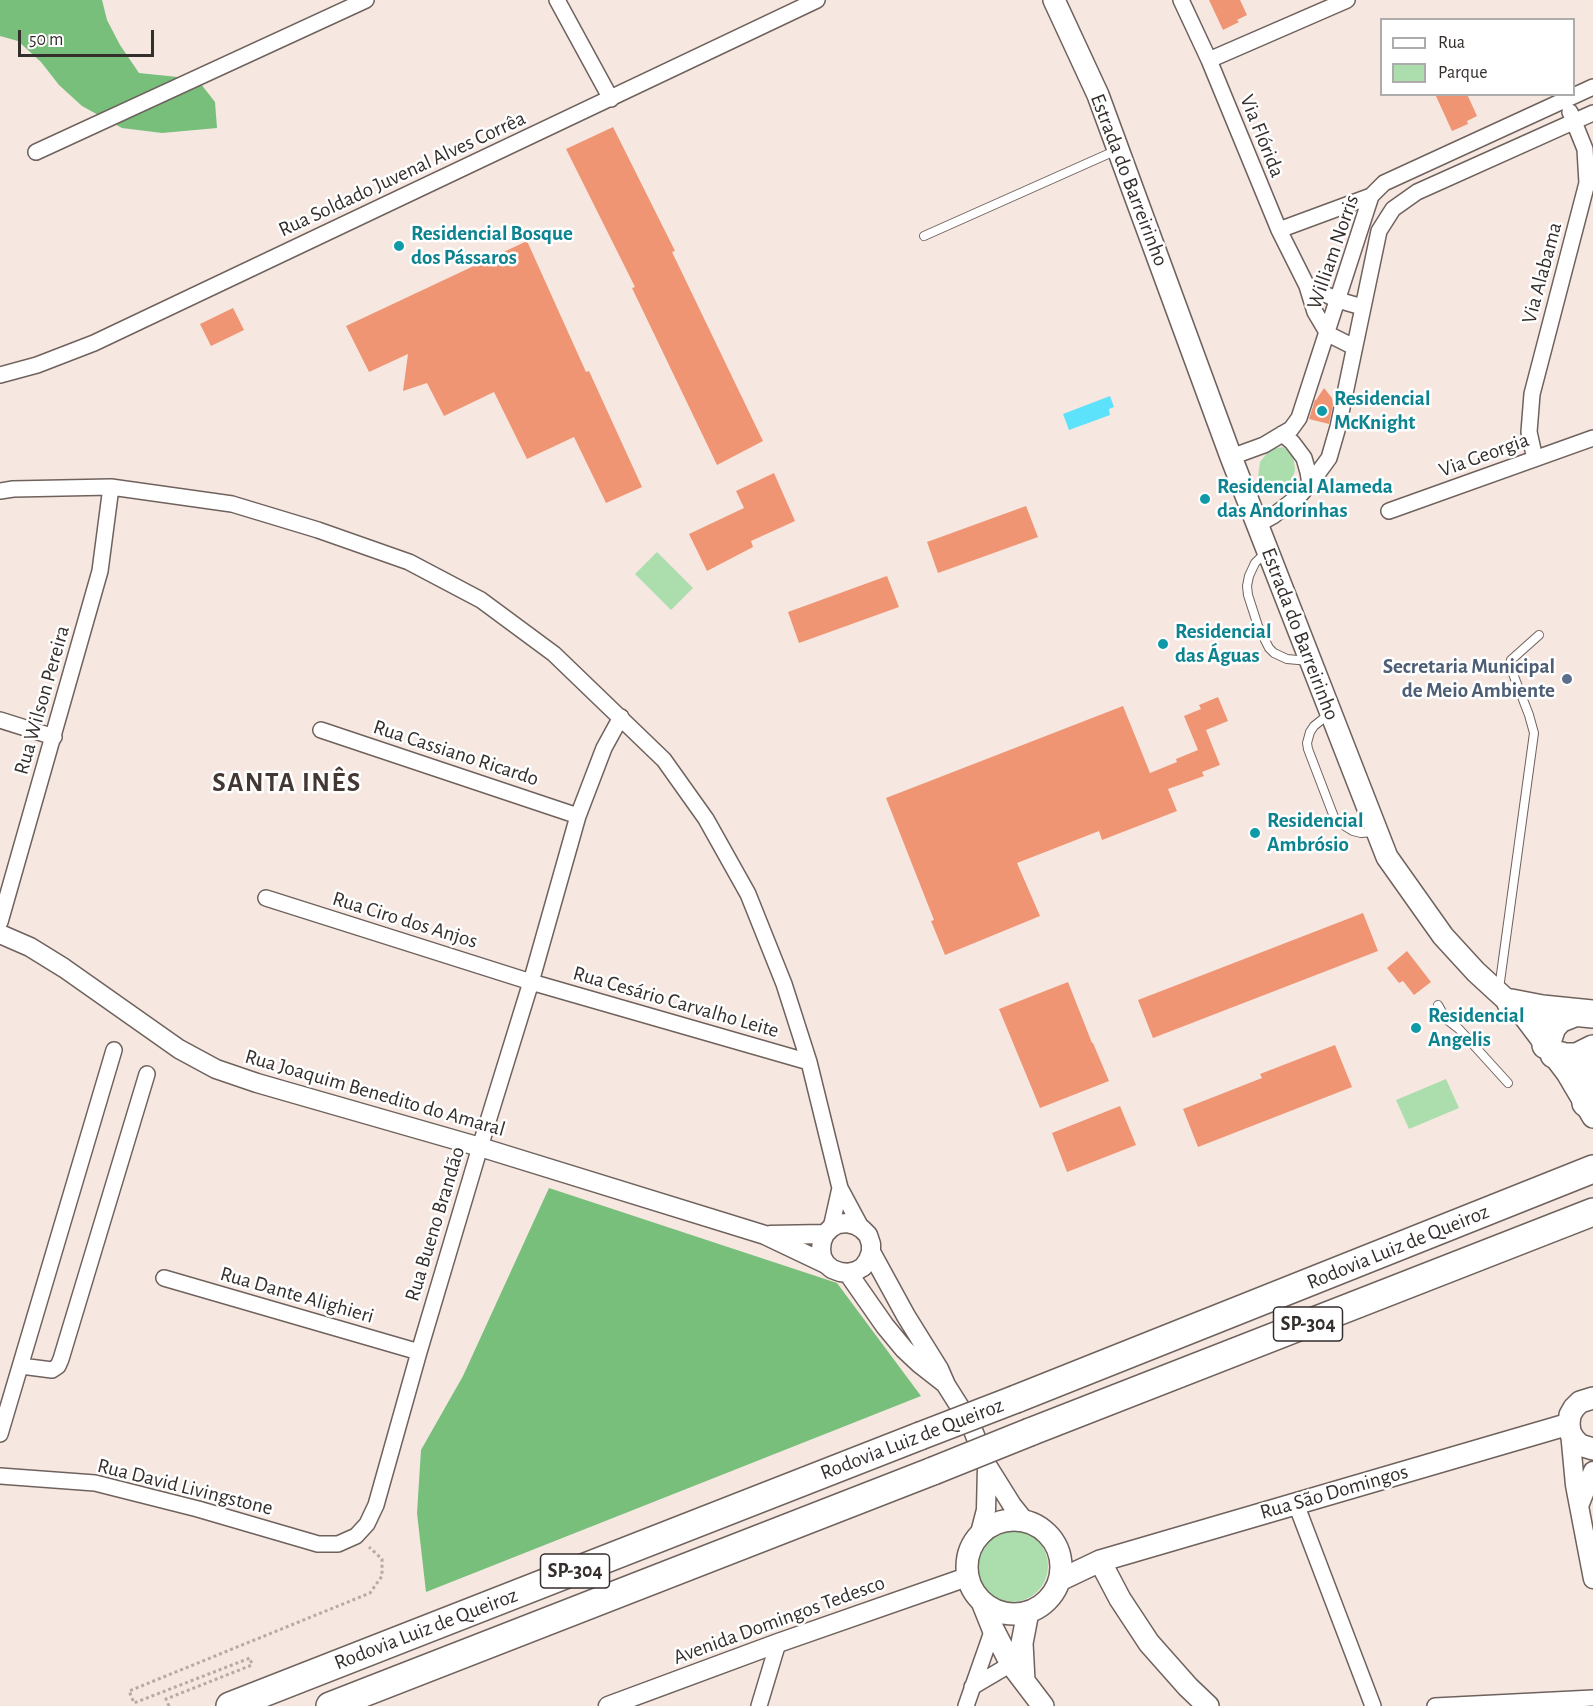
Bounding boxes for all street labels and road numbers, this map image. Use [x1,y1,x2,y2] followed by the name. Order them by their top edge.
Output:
[1085,90,1173,270] street label: Estrada do Barreirinho
[1234,91,1290,181] street label: Via Flórida
[274,106,530,242] street label: Rua Soldado Juvenal Alves Corrêa
[1302,191,1364,313] street label: William Norris
[1516,220,1568,326] street label: Via Alabama
[1436,427,1532,483] street label: Via Georgia
[1256,544,1344,724] street label: Estrada do Barreirinho
[9,623,75,777] street label: Rua Wilson Pereira
[370,714,542,792] street label: Rua Cassiano Ricardo
[329,886,481,954] street label: Rua Ciro dos Anjos
[570,961,782,1043] street label: Rua Cesário Carvalho Leite
[242,1044,508,1142] street label: Rua Joaquim Benedito do Amaral
[400,1144,470,1304] street label: Rua Bueno Brandão
[1303,1199,1493,1295] street label: Rodovia Luiz de Queiroz
[217,1261,377,1329] street label: Rua Dante Alighieri
[1274,1307,1342,1341] road number: SP-304
[817,1392,1007,1486] street label: Rodovia Luiz de Queiroz
[95,1453,275,1521] street label: Rua David Livingstone
[1257,1459,1411,1525] street label: Rua São Domingos
[540,1554,610,1588] road number: SP-304
[670,1570,888,1670] street label: Avenida Domingos Tedesco
[331,1582,521,1676] street label: Rodovia Luiz de Queiroz

